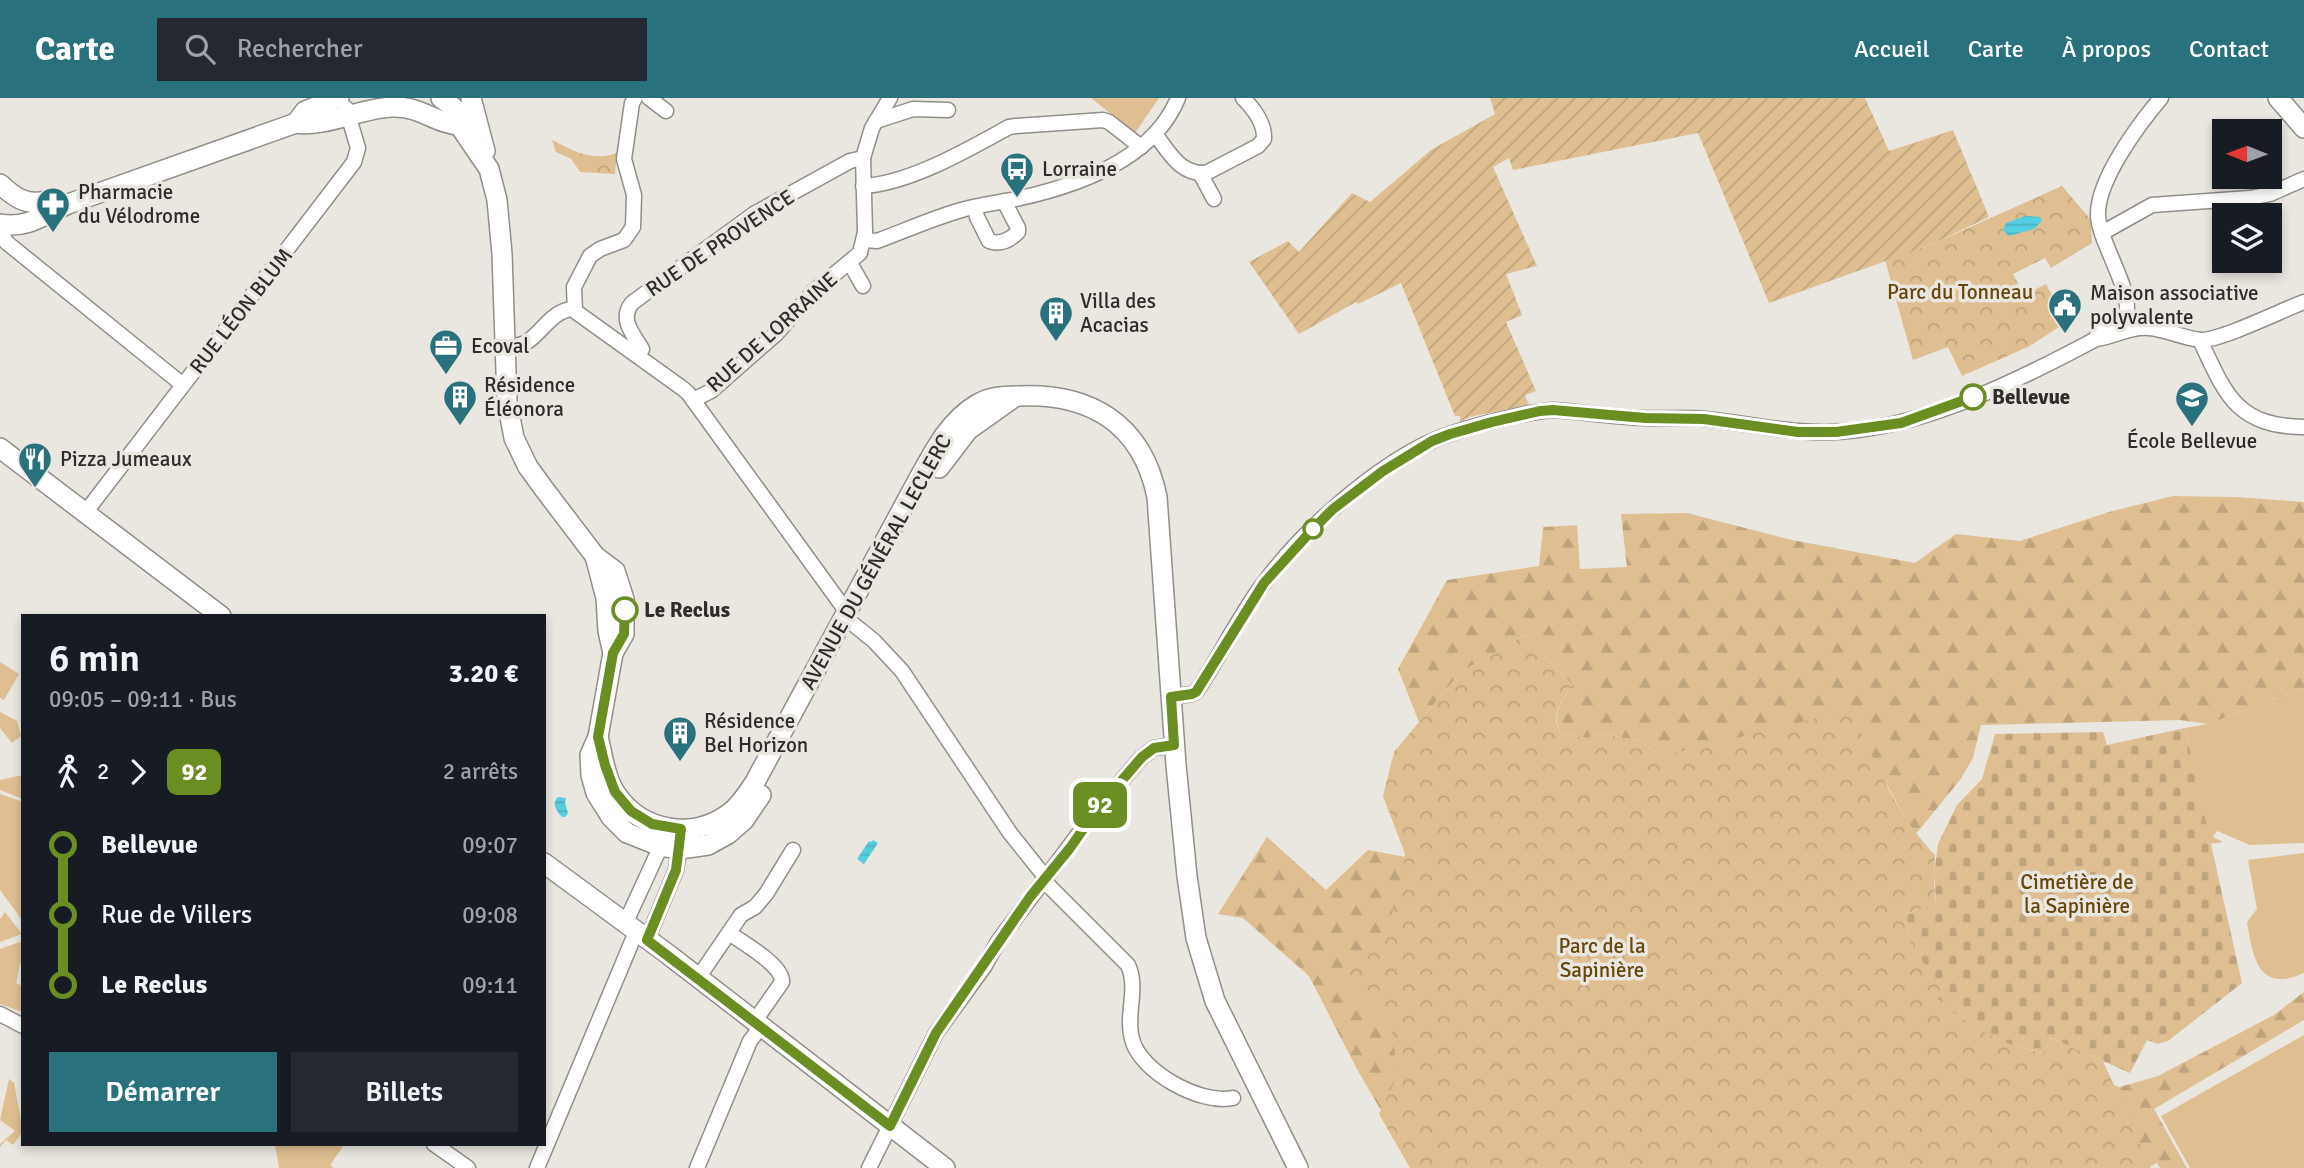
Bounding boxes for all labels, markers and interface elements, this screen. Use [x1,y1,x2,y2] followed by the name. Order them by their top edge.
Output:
[157,18,647,81] search box
[35,29,115,70] text: Carte
[181,30,219,68] icon: search
[237,33,363,65] text: Rechercher
[1854,34,1930,64] text: Accueil
[1968,34,2024,64] text: Carte
[2062,34,2151,64] text: À propos
[2189,34,2269,64] text: Contact
[2212,119,2282,189] north arrow
[2212,119,2282,273] map controls
[998,150,1036,199] bus stop icon: Lorraine
[1042,156,1117,182] place label: Lorraine
[78,179,200,229] place label: Pharmacie du Vélodrome
[641,184,799,302] street label: RUE DE PROVENCE
[34,185,72,234] pharmacy icon: Pharmacie du Vélodrome
[2212,203,2282,273] button: layers
[184,243,298,379] street label: RUE LÉON BLUM
[701,266,843,398] street label: RUE DE LORRAINE
[1887,279,2033,305] park label: Parc du Tonneau
[2090,280,2258,330] place label: Maison associative polyvalente
[2046,286,2084,335] public building icon: Maison associative polyvalente
[1080,288,1156,338] place label: Villa des Acacias
[1037,294,1075,343] building icon: Villa des Acacias
[427,327,465,376] office icon: Ecoval
[471,333,529,359] place label: Ecoval
[484,372,575,422] place label: Résidence Éléonora
[441,378,479,427] building icon: Résidence Éléonora
[2173,379,2211,428] school or university icon: École Bellevue
[1960,384,1986,410] marker: Bellevue
[1992,384,2070,410] place label: Bellevue
[2127,428,2257,454] place label: École Bellevue
[795,430,957,694] street label: AVENUE DU GÉNÉRAL LECLERC
[16,440,54,489] restaurant icon: Pizza Jumeaux
[60,446,192,472] place label: Pizza Jumeaux
[1303,519,1323,539] unlabelled marker
[612,597,638,623] marker: Le Reclus
[644,597,730,623] place label: Le Reclus
[49,635,140,682] text: 6 min
[449,658,518,690] text: 3.20 €
[49,685,237,714] text: 09:05 – 09:11 · Bus
[704,708,808,758] place label: Résidence Bel Horizon
[661,714,699,763] building icon: Résidence Bel Horizon
[49,753,87,791] icon: walk
[119,753,157,791] icon: forward
[97,757,109,786] text: 2
[181,757,207,787] text: 92
[443,757,518,786] text: 2 arrêts
[1068,782,1132,828] line badge: 92
[1087,790,1113,820] text: 92
[101,829,198,861] text: Bellevue
[462,831,518,860] text: 09:07
[2020,869,2134,919] park label: Cimetière de la Sapinière
[101,899,252,931] text: Rue de Villers
[462,901,518,930] text: 09:08
[1558,933,1646,983] park label: Parc de la Sapinière
[101,969,207,1001] text: Le Reclus
[462,971,518,1000] text: 09:11
[49,1052,277,1132] button: Démarrer
[291,1052,518,1132] button: Billets

